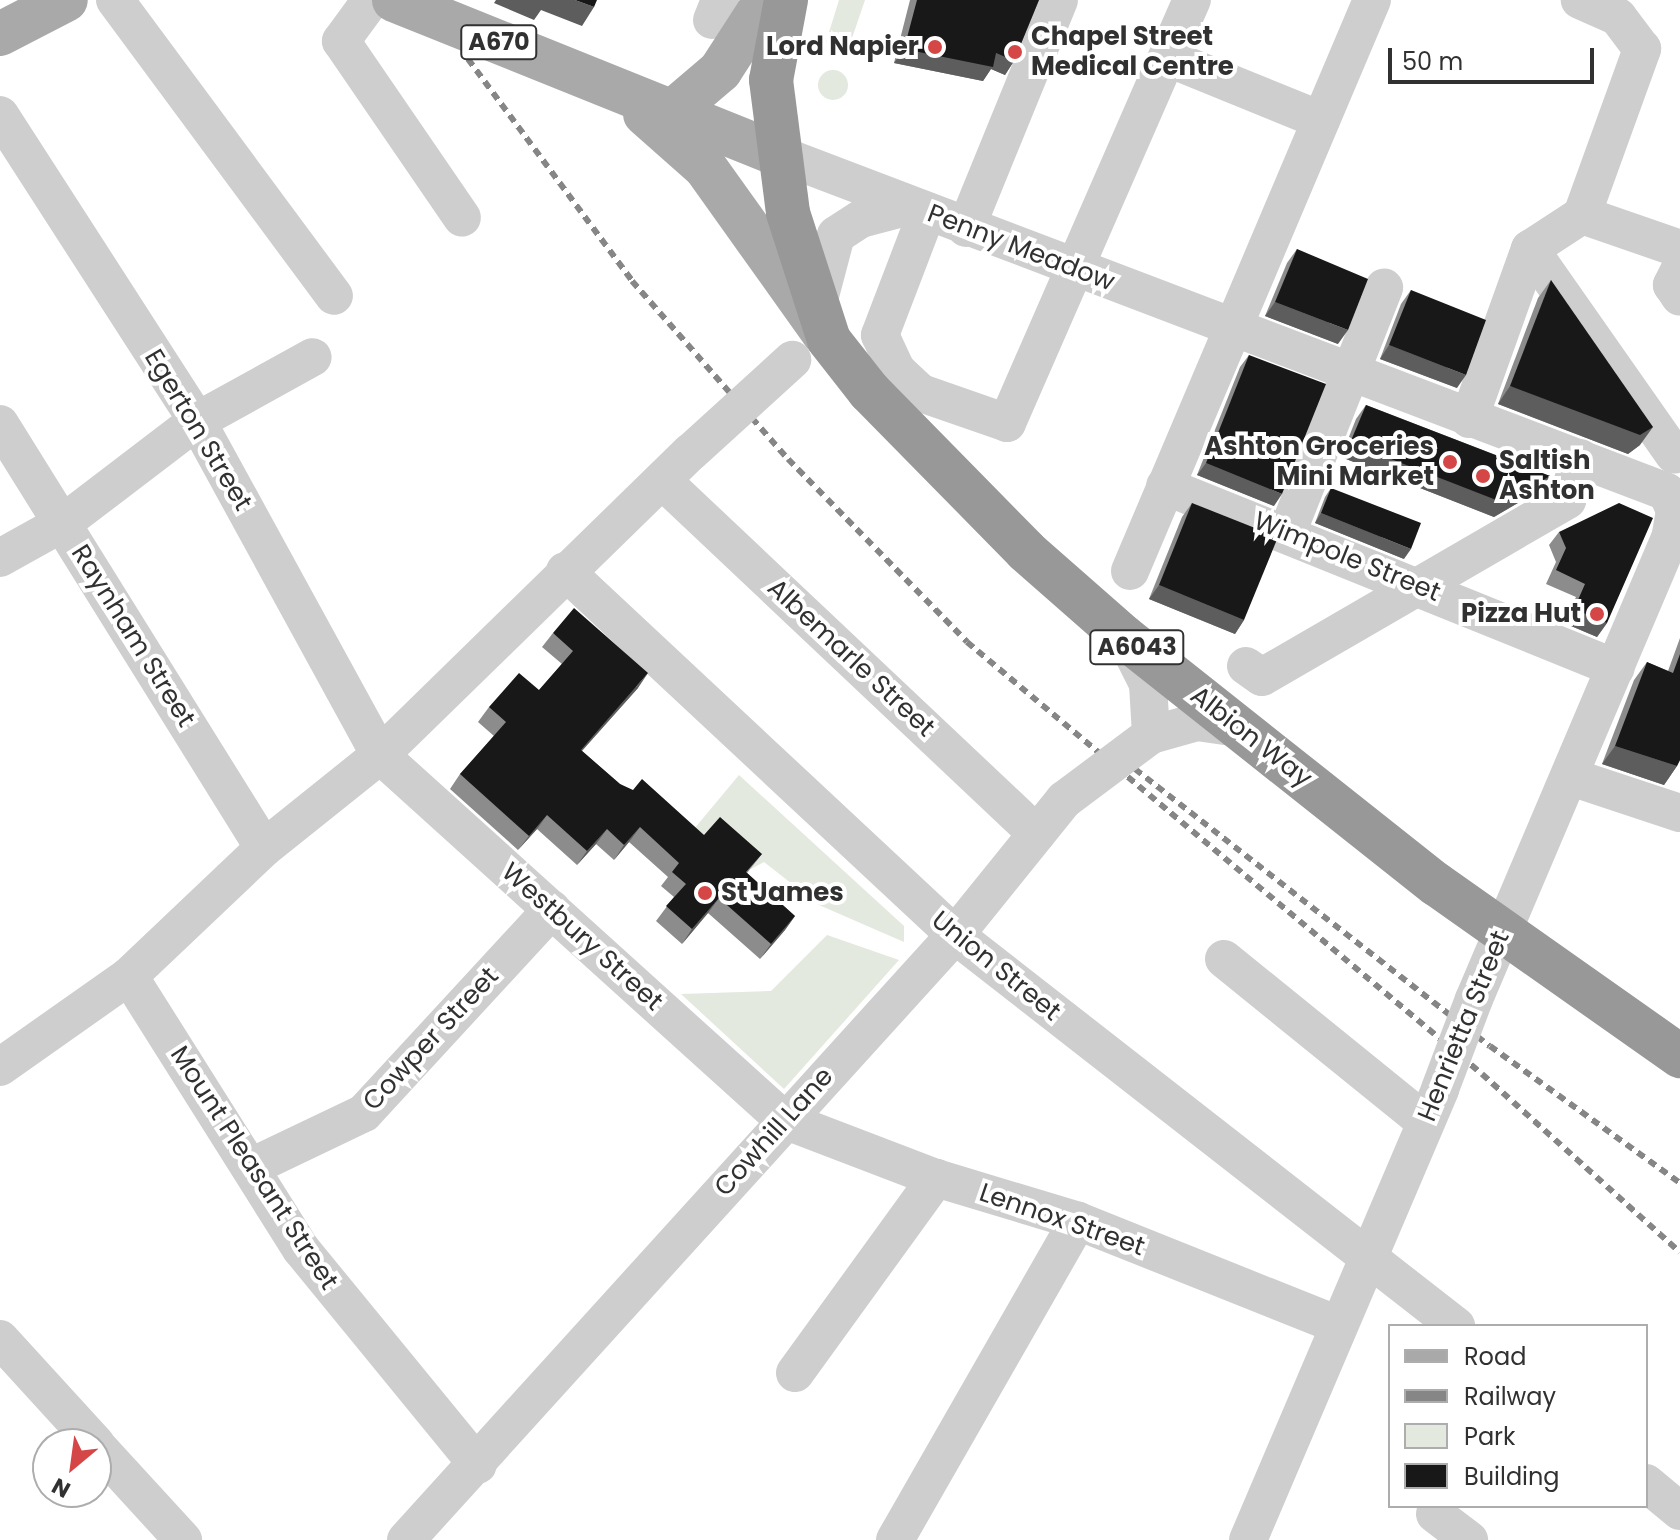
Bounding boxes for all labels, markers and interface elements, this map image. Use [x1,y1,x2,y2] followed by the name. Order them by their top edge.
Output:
[1031,21,1234,82] place label: Chapel Street Medical Centre
[459,22,539,62] road number: A670
[766,31,919,63] place label: Lord Napier
[1392,32,1598,82] scale bar
[926,38,944,56] marker: Lord Napier
[1006,43,1024,61] marker: Chapel Street Medical Centre
[1402,45,1463,78] text: 50 m
[923,198,1119,298] street label: Penny Meadow
[138,344,258,516] street label: Egerton Street
[1204,431,1434,492] place label: Ashton Groceries Mini Market
[1499,445,1595,506] place label: Saltish Ashton
[1441,453,1459,471] marker: Ashton Groceries Mini Market
[1474,467,1492,485] marker: Saltish Ashton
[1249,505,1445,609] street label: Wimpole Street
[64,539,202,733] street label: Raynham Street
[761,573,941,743] street label: Albemarle Street
[1461,598,1581,630] place label: Pizza Hut
[1588,605,1606,623] marker: Pizza Hut
[1089,627,1185,667] road number: A6043
[1184,680,1318,794] street label: Albion Way
[495,856,669,1018] street label: Westbury Street
[721,877,844,909] place label: St James
[696,884,714,902] marker: St James
[925,904,1067,1028] street label: Union Street
[1412,926,1516,1126] street label: Henrietta Street
[357,961,505,1117] street label: Cowper Street
[164,1040,344,1296] street label: Mount Pleasant Street
[708,1061,840,1203] street label: Cowhill Lane
[975,1177,1149,1263] street label: Lennox Street
[1388,1324,1648,1508] legend
[1464,1340,1526,1373] text: Road
[1464,1380,1556,1413] text: Railway
[1464,1420,1515,1453] text: Park
[32,1428,112,1508] north arrow
[1464,1460,1560,1493] text: Building
[46,1470,76,1505] text: N

